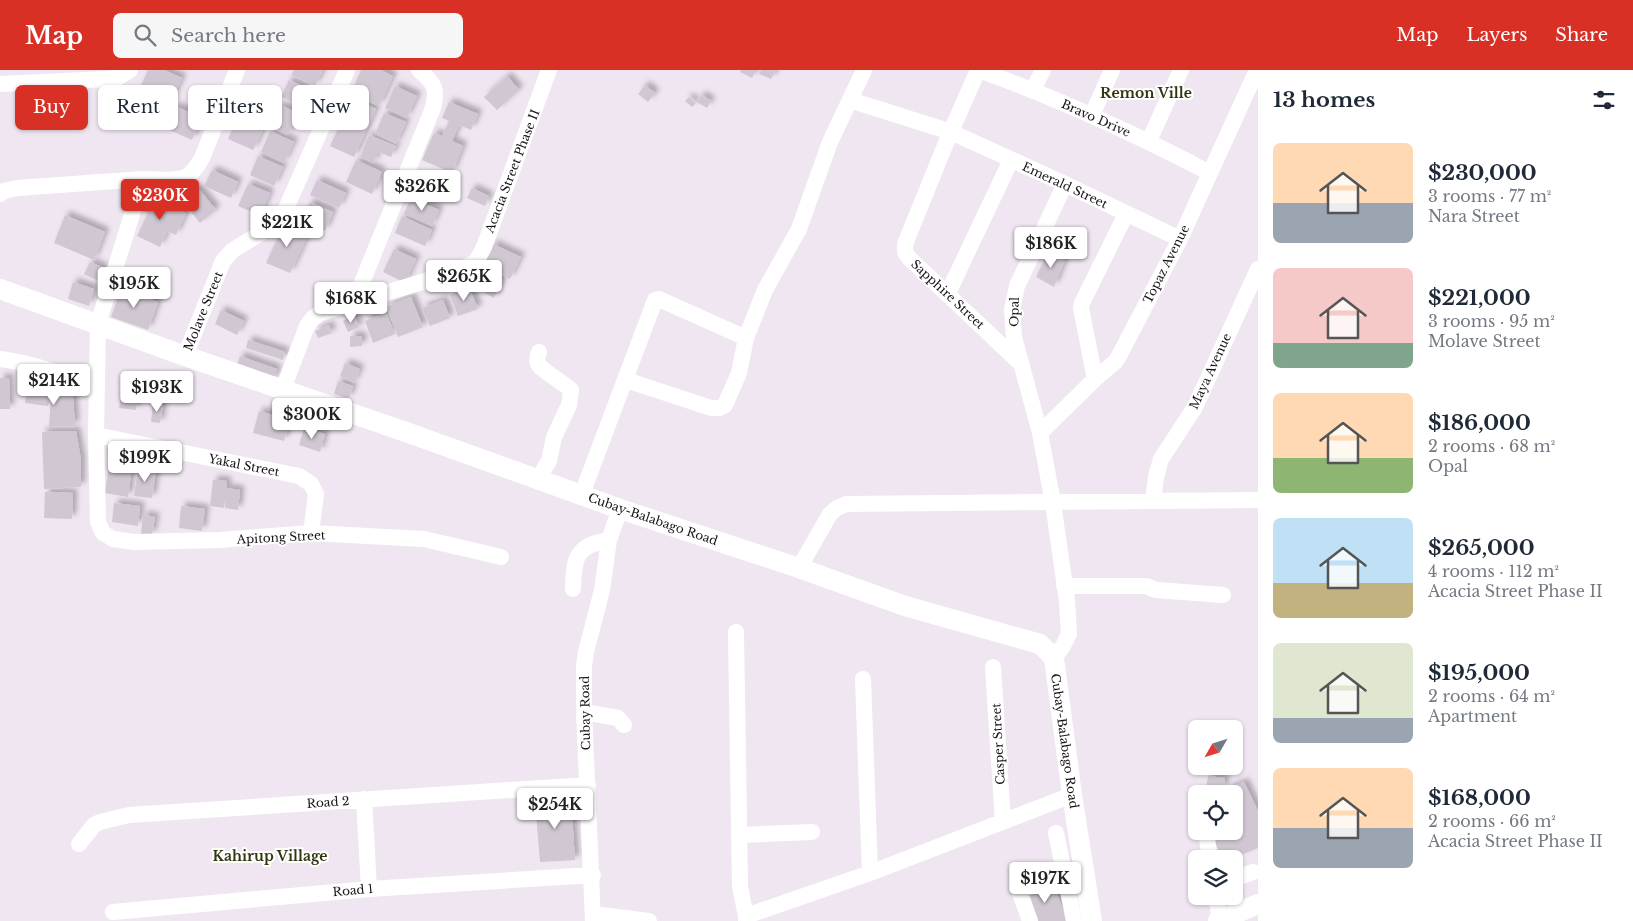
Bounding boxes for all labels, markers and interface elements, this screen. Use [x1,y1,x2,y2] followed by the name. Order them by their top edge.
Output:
[113,13,463,58] search box
[25,21,83,50] text: Map
[131,21,159,49] icon: search
[171,24,286,47] text: Search here
[1397,24,1438,46] text: Map
[1466,24,1527,46] text: Layers
[1555,24,1608,46] text: Share
[1100,84,1192,102] district label: Remon Ville
[15,85,88,130] chip: Buy
[98,85,178,130] chip: Rent
[188,85,282,130] chip: Filters
[292,85,369,130] chip: New
[1590,86,1618,114] icon: filters
[1273,87,1375,113] text: 13 homes
[1059,96,1133,140] street label: Bravo Drive
[481,107,542,236] street label: Acacia Street Phase II
[1020,159,1110,212] street label: Emerald Street
[1428,160,1537,186] text: $230,000
[1313,163,1373,223] icon: home
[387,170,457,212] pin: $326K
[395,176,449,196] text: $326K
[125,178,195,221] pin: $230K
[132,185,188,205] text: $230K
[1428,186,1551,206] text: 3 rooms · 77 m²
[252,206,322,248] pin: $221K
[1428,206,1520,226] text: Nara Street
[261,212,313,232] text: $221K
[1140,222,1192,306] street label: Topaz Avenue
[1016,226,1086,269] pin: $186K
[1025,233,1077,253] text: $186K
[908,256,988,332] street label: Sapphire Street
[429,260,499,302] pin: $265K
[99,266,169,309] pin: $195K
[437,266,491,286] text: $265K
[180,269,226,353] street label: Molave Street
[109,273,159,293] text: $195K
[316,282,386,324] pin: $168K
[1428,285,1531,311] text: $221,000
[325,288,377,308] text: $168K
[1313,288,1373,348] icon: home
[1006,297,1022,327] street label: Opal
[1428,311,1555,331] text: 3 rooms · 95 m²
[1186,330,1234,411] street label: Maya Avenue
[1428,331,1541,351] text: Molave Street
[19,364,89,406] pin: $214K
[28,370,80,390] text: $214K
[122,370,192,413] pin: $193K
[131,377,183,397] text: $193K
[277,398,347,440] pin: $300K
[283,404,341,424] text: $300K
[1428,410,1531,436] text: $186,000
[1313,413,1373,473] icon: home
[1428,436,1555,456] text: 2 rooms · 68 m²
[110,440,180,483] pin: $199K
[119,447,171,467] text: $199K
[206,451,281,479] street label: Yakal Street
[1428,456,1468,476] text: Opal
[586,490,720,548] street label: Cubay-Balabago Road
[235,527,326,547] street label: Apitong Street
[1428,535,1535,561] text: $265,000
[1313,538,1373,598] icon: home
[1428,561,1559,581] text: 4 rooms · 112 m²
[1428,581,1603,601] text: Acacia Street Phase II
[1428,660,1530,686] text: $195,000
[1313,663,1373,723] icon: home
[1048,673,1082,809] street label: Cubay-Balabago Road
[577,676,593,750] street label: Cubay Road
[1428,686,1555,706] text: 2 rooms · 64 m²
[988,702,1008,785] street label: Casper Street
[1428,706,1517,726] text: Apartment
[1188,720,1242,775] north arrow
[1188,720,1243,905] map controls
[1188,785,1243,840] button: locate
[1428,785,1531,811] text: $168,000
[520,788,590,830] pin: $254K
[1313,788,1373,848] icon: home
[306,793,350,811] street label: Road 2
[528,794,582,814] text: $254K
[1428,811,1556,831] text: 2 rooms · 66 m²
[1428,831,1603,851] text: Acacia Street Phase II
[212,847,328,865] district label: Kahirup Village
[1188,850,1243,905] button: layers
[1010,862,1080,904] pin: $197K
[1020,868,1070,888] text: $197K
[332,881,374,899] street label: Road 1

